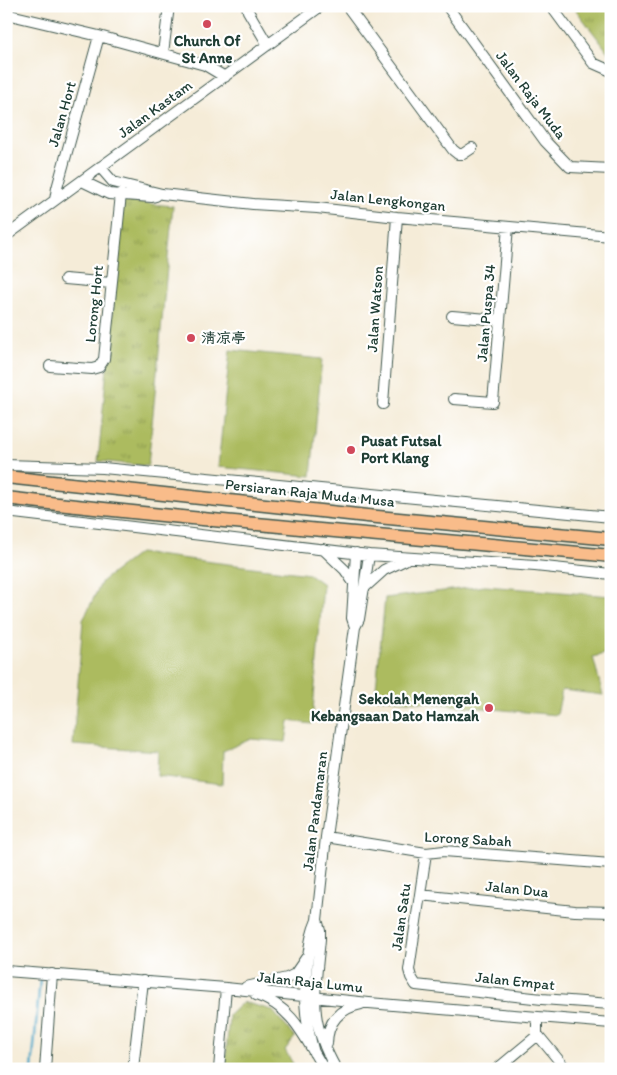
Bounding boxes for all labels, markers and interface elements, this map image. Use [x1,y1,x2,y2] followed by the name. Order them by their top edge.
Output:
[201,18,213,30] marker: Church Of St Anne
[174,32,241,67] place label: Church Of St Anne
[492,47,570,143] street label: Jalan Raja Muda
[114,76,196,142] street label: Jalan Kastam
[44,79,80,149] street label: Jalan Hort
[330,185,446,215] street label: Jalan Lengkongan
[81,264,107,343] street label: Lorong Hort
[473,264,499,362] street label: Jalan Puspa 34
[363,265,387,353] street label: Jalan Watson
[201,329,246,347] place label: 清凉亭
[185,332,197,344] marker: 清凉亭
[361,432,442,468] place label: Pusat Futsal Port Klang
[345,444,357,456] marker: Pusat Futsal Port Klang
[224,475,396,511] street label: Persiaran Raja Muda Musa
[311,690,480,726] place label: Sekolah Menengah Kebangsaan Dato Hamzah
[483,702,495,714] marker: Sekolah Menengah Kebangsaan Dato Hamzah
[299,750,331,872] street label: Jalan Pandamaran
[424,828,512,850] street label: Lorong Sabah
[484,877,550,901] street label: Jalan Dua
[387,882,415,952] street label: Jalan Satu
[256,967,365,997] street label: Jalan Raja Lumu
[474,968,556,994] street label: Jalan Empat

